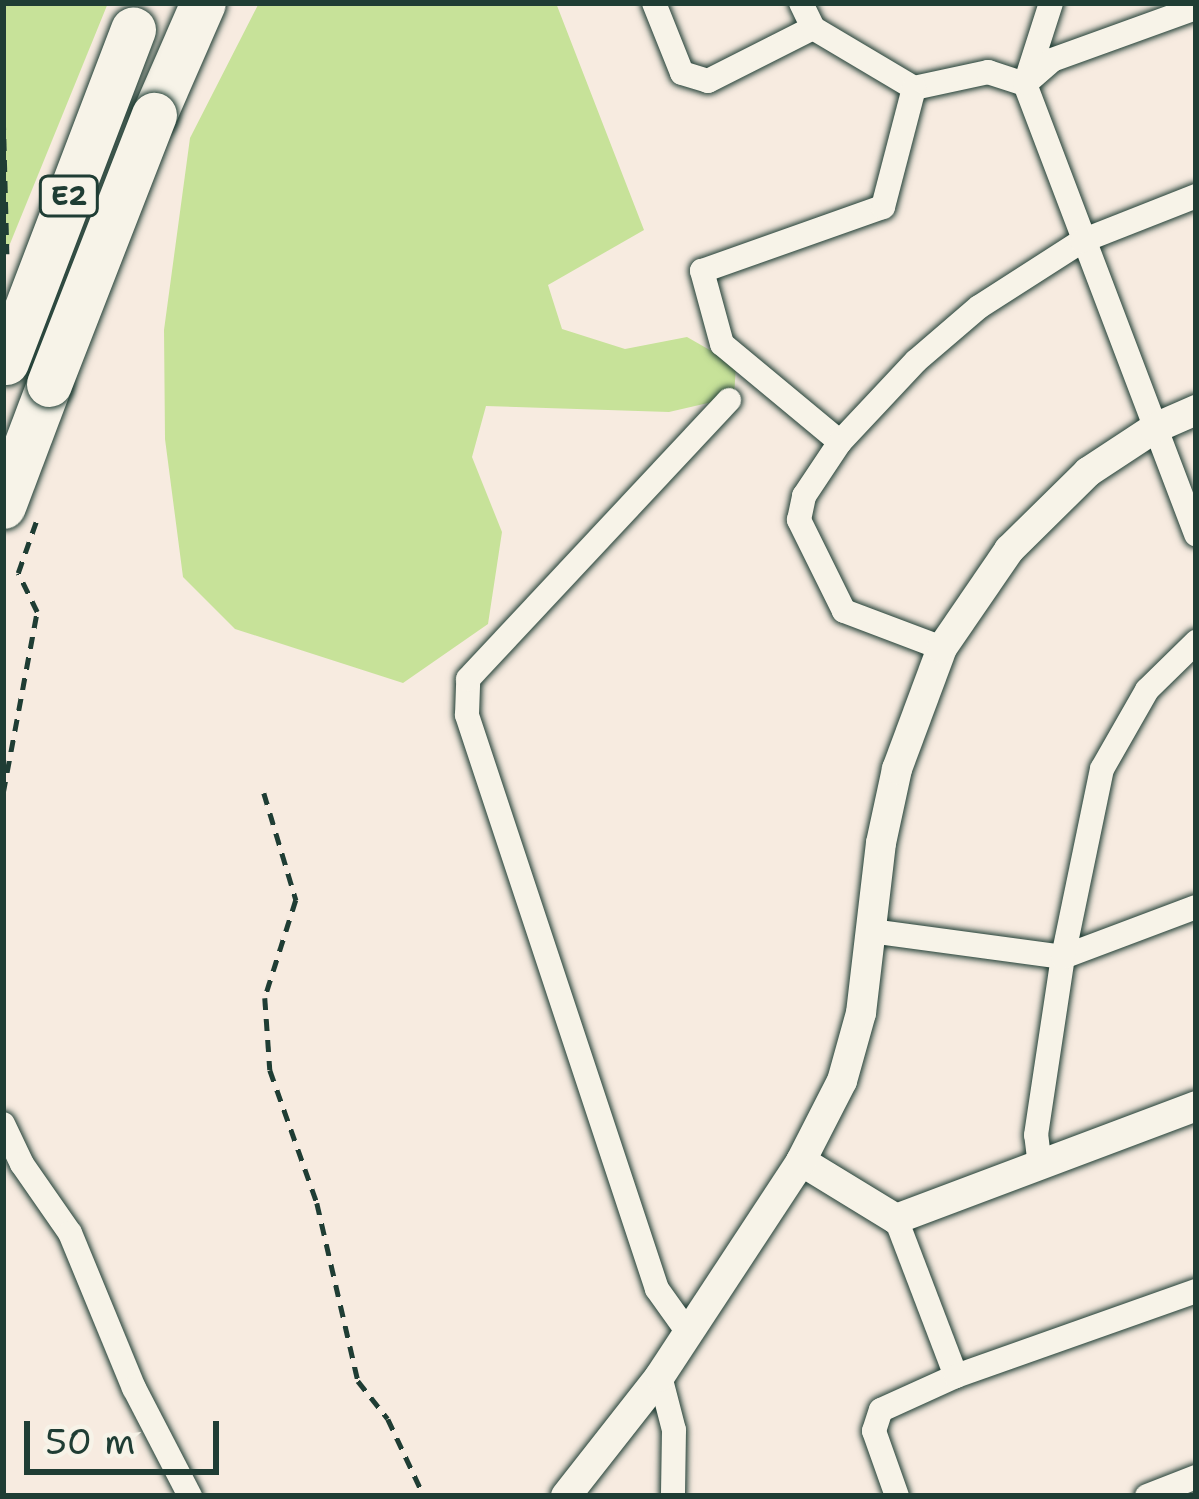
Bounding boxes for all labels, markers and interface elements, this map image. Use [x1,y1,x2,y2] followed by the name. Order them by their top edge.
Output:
[36,175,102,217] road number: E2
[30,1397,225,1471] scale bar
[45,1417,135,1466] text: 50 m

